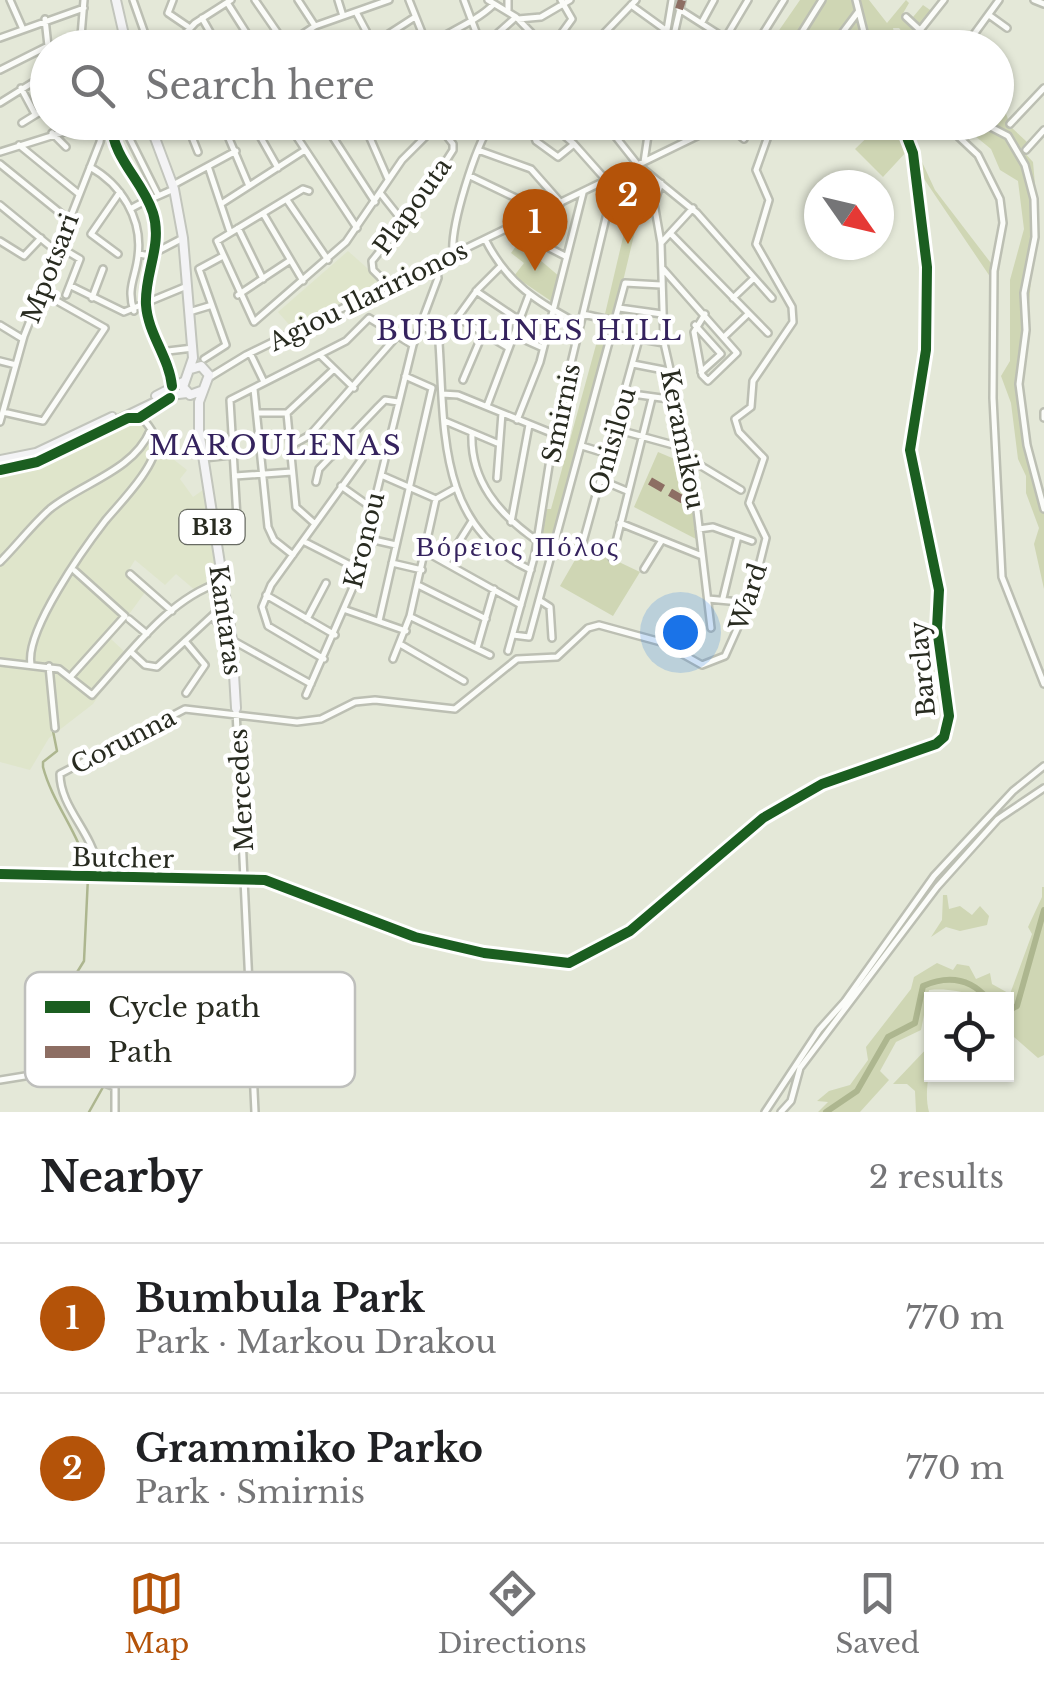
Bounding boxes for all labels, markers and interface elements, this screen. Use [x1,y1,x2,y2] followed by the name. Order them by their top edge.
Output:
[30,30,1014,140] search box
[65,58,120,113] icon: search
[145,62,375,109] text: Search here
[367,152,458,261] street label: Plapouta
[596,162,660,244] pin: 2
[804,170,894,260] north arrow
[502,188,568,271] pin: 1
[15,208,86,328] street label: Mpotsari
[263,235,473,359] street label: Agiou Ilaririonos
[376,313,684,348] district label: BUBULINES HILL
[536,361,587,465] street label: Smirnis
[654,366,711,512] street label: Keramikou
[582,384,643,499] street label: Onisilou
[149,428,403,463] district label: MAROULENAS
[338,489,391,591] street label: Kronou
[180,510,244,544] road number: B13
[416,529,620,564] district label: Βόρειος Πόλος
[723,559,774,636] street label: Ward
[202,563,249,677] street label: Kantaras
[655,607,706,658] your location
[903,620,942,718] street label: Barclay
[66,702,181,781] street label: Corunna
[223,728,260,852] street label: Mercedes
[72,842,174,875] street label: Butcher
[25,972,355,1087] legend
[108,990,260,1025] text: Cycle path
[924,992,1014,1082] map controls
[924,992,1014,1082] button: locate
[108,1035,172,1070] text: Path
[40,1151,203,1203] text: Nearby
[869,1157,1004,1197] text: 2 results
[135,1275,425,1322] text: Bumbula Park
[66,1298,79,1338] text: 1
[906,1298,1004,1338] text: 770 m
[135,1322,497,1362] text: Park · Markou Drakou
[135,1425,483,1472] text: Grammiko Parko
[62,1448,83,1488] text: 2
[906,1448,1004,1488] text: 770 m
[135,1472,365,1512] text: Park · Smirnis
[124,1566,189,1661] tab: Map
[438,1566,587,1661] tab: Directions
[835,1566,920,1661] tab: Saved

